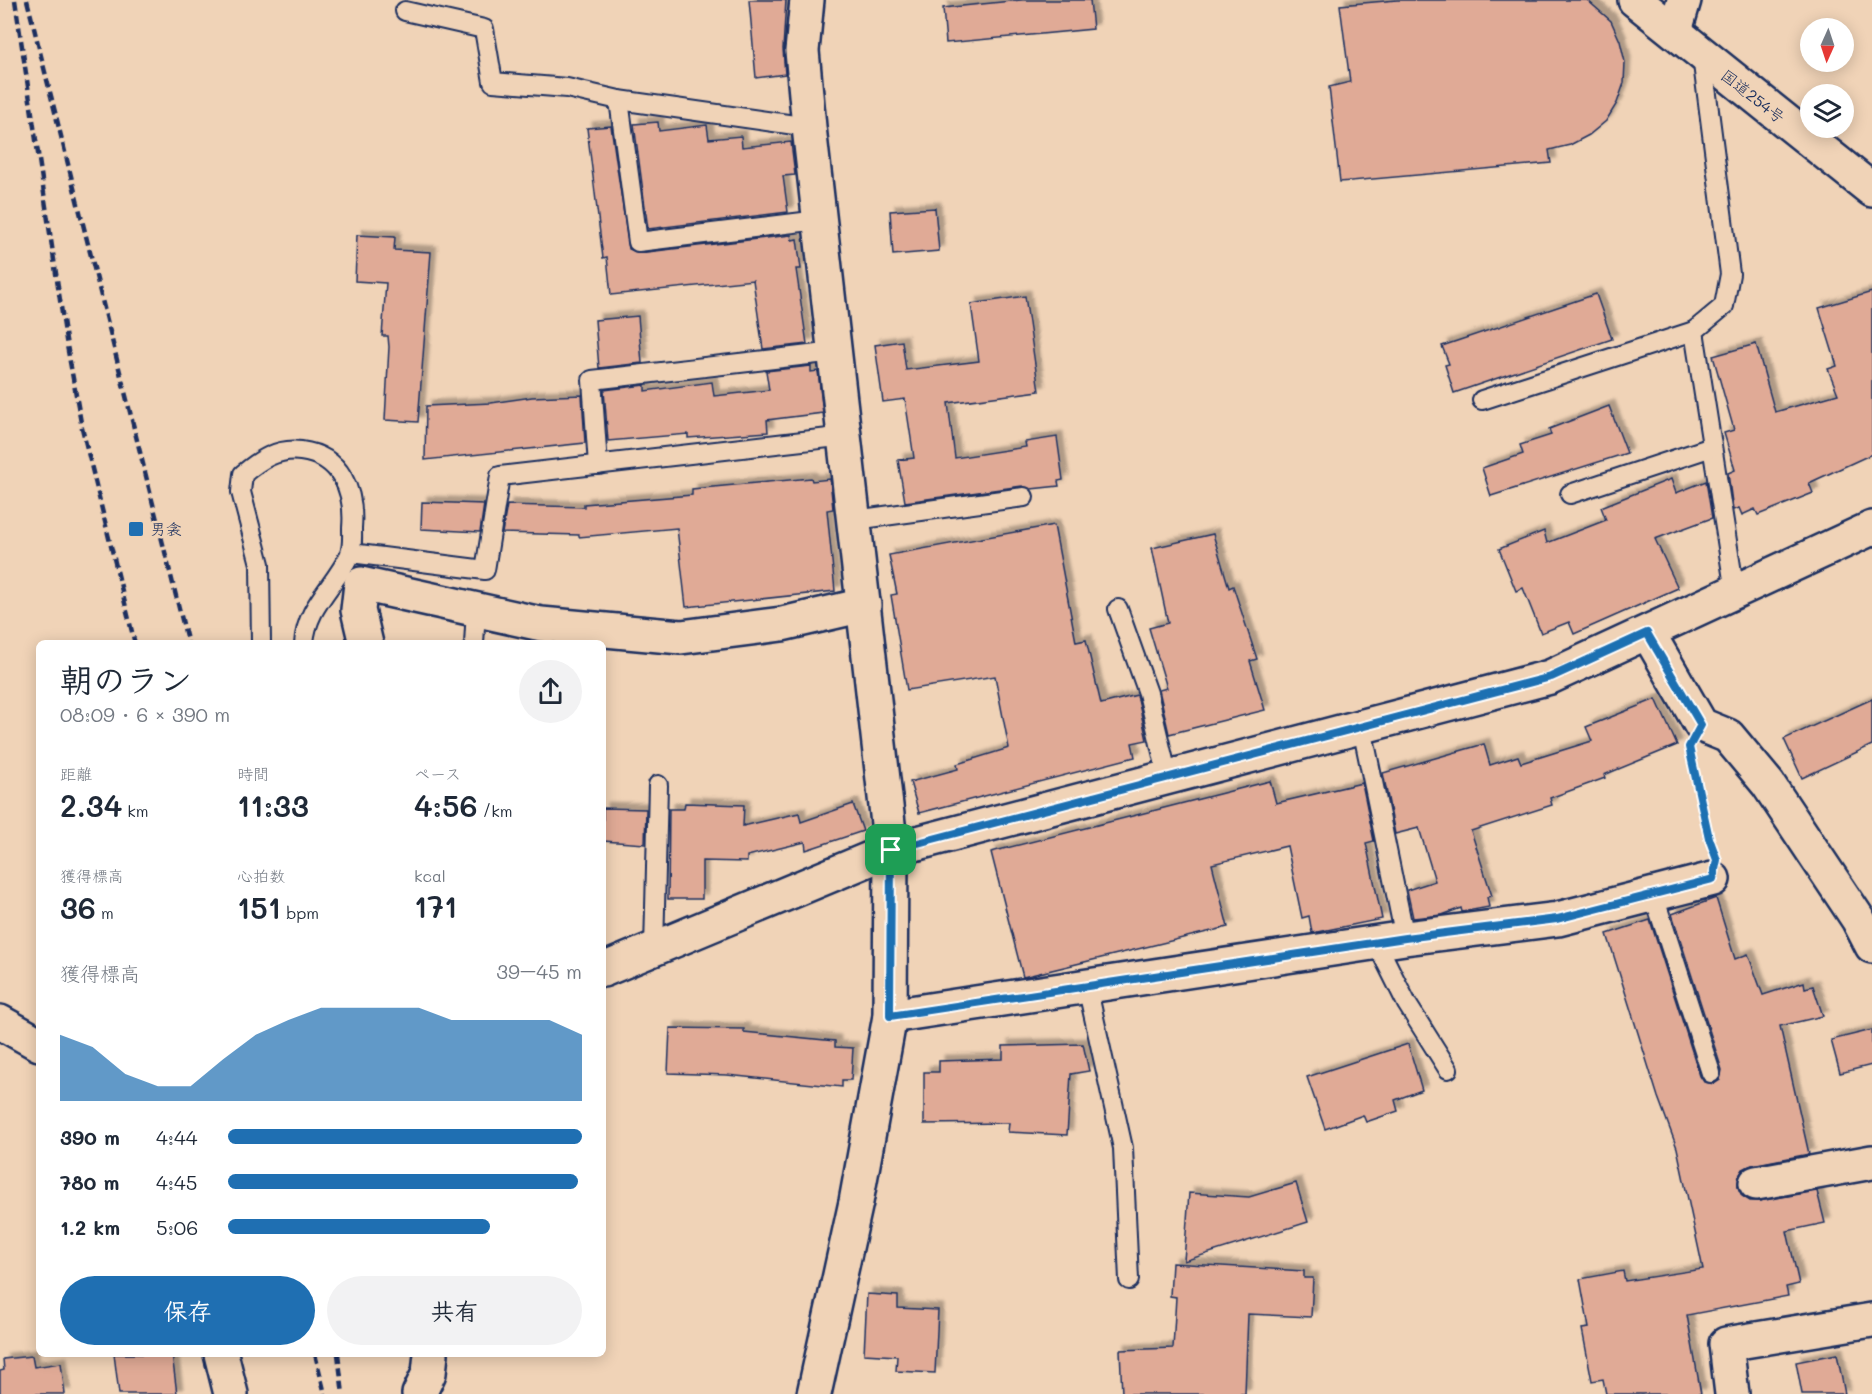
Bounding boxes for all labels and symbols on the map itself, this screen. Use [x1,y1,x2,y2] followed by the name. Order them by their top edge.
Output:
[1800,18,1854,72] north arrow
[1717,64,1790,127] street label: 国道254号
[150,518,182,539] place label: 男衾
[127,520,145,538] marker: 男衾
[865,824,916,875] pin

